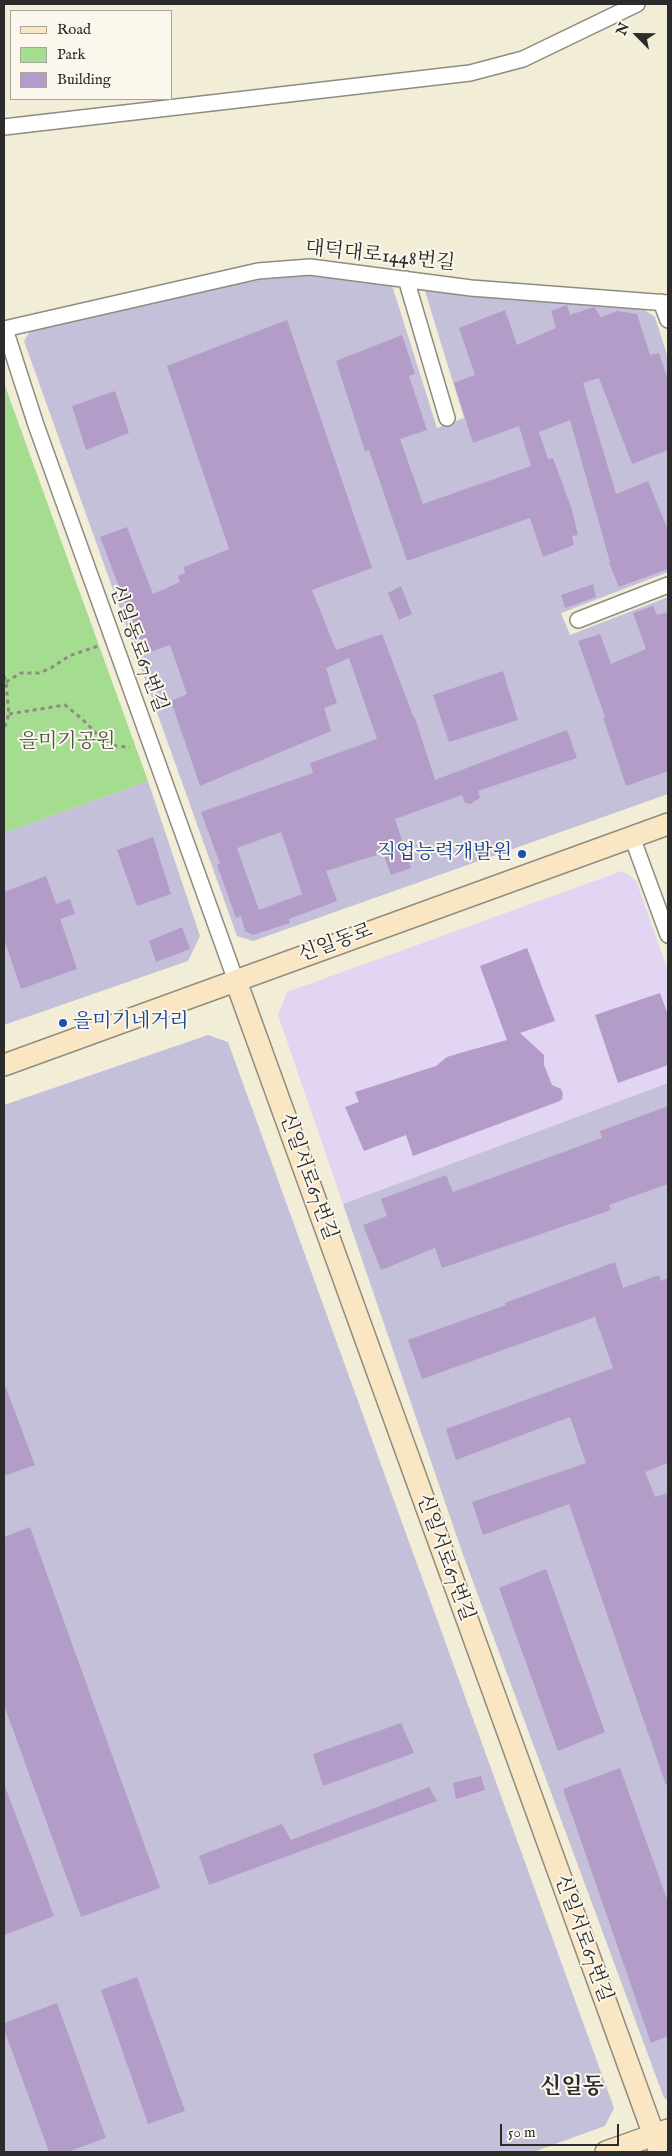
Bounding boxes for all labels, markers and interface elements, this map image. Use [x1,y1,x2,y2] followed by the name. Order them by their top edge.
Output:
[10,10,172,100] legend
[612,10,662,60] north arrow
[57,20,91,39] text: Road
[613,20,634,38] text: N
[57,45,86,64] text: Park
[57,70,111,89] text: Building
[304,237,456,277] street label: 대덕대로1448번길
[103,582,171,716] street label: 신일동로67번길
[19,731,115,755] park label: 을미기공원
[377,842,512,866] place label: 직업능력개발원
[516,848,528,860] marker: 직업능력개발원
[296,920,376,968] street label: 신일동로
[73,1011,189,1035] place label: 을미기네거리
[57,1017,69,1029] marker: 을미기네거리
[273,1110,341,1244] street label: 신일서로67번길
[410,1491,478,1625] street label: 신일서로67번길
[548,1872,616,2006] street label: 신일서로67번길
[540,2075,604,2101] district label: 신일동
[502,2114,621,2146] scale bar
[508,2123,536,2142] text: 50 m

